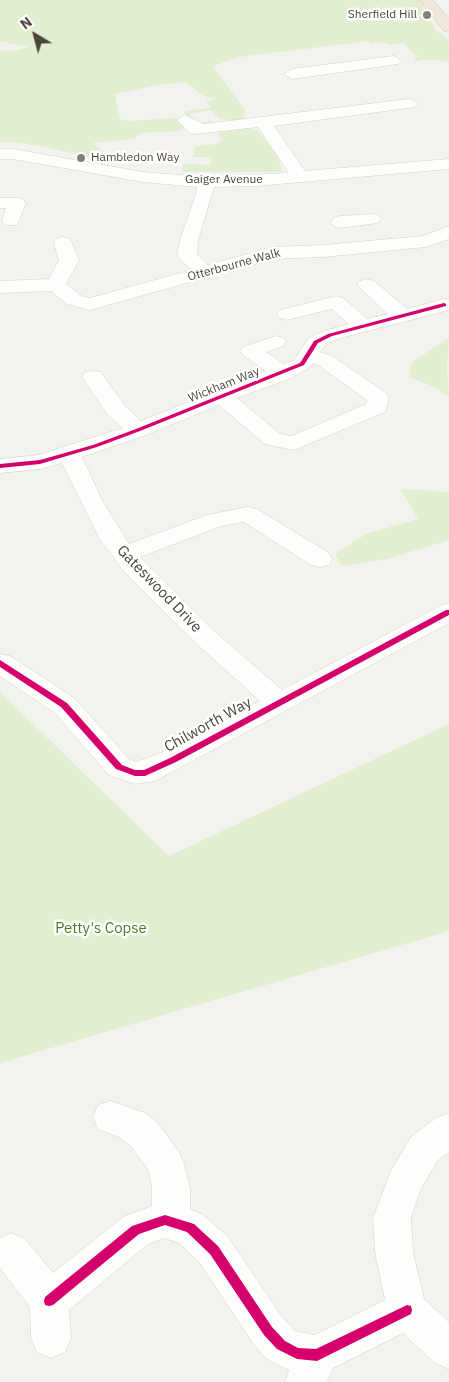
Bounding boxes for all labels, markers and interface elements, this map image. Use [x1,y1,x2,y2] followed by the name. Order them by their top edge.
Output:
[348,8,417,22] place label: Sherfield Hill
[421,9,433,21] marker: Sherfield Hill
[10,10,60,60] north arrow
[17,13,35,33] text: N
[91,151,179,165] place label: Hambledon Way
[75,152,87,164] marker: Hambledon Way
[185,173,263,187] street label: Gaiger Avenue
[186,246,282,284] street label: Otterbourne Walk
[186,364,262,406] street label: Wickham Way
[113,542,205,636] street label: Gateswood Drive
[161,694,255,756] street label: Chilworth Way
[55,920,147,938] park label: Petty's Copse

